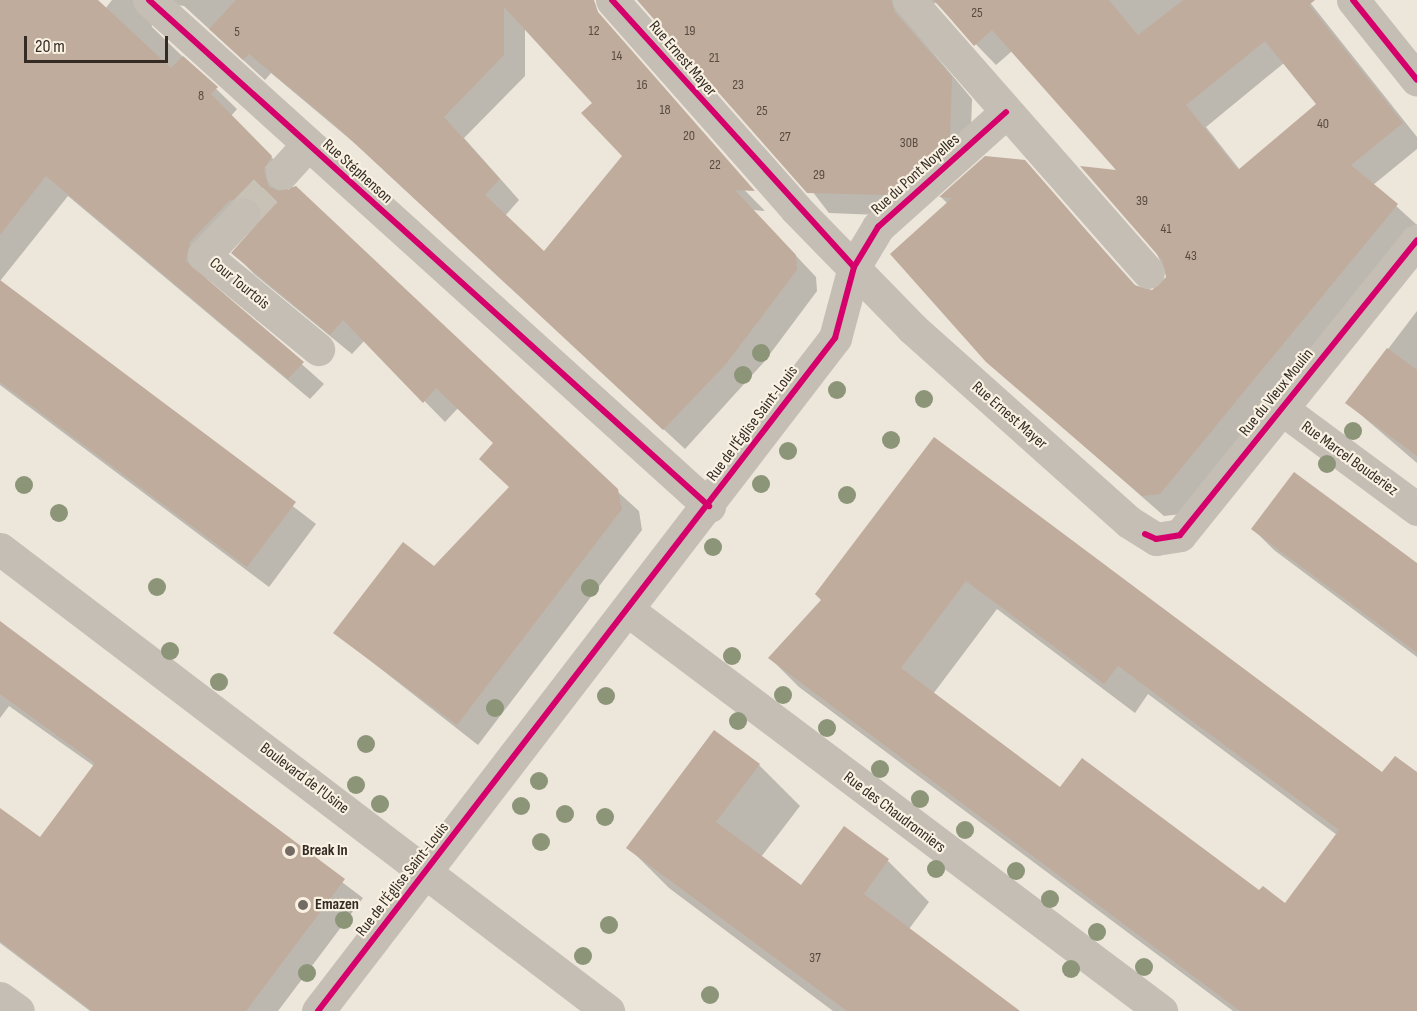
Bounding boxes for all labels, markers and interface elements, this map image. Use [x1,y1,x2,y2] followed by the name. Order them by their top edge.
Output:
[971,5,983,21] house number: 25
[644,17,720,101] street label: Rue Ernest Mayer
[589,23,599,39] house number: 12
[684,23,696,39] house number: 19
[27,24,171,62] scale bar
[234,24,240,40] house number: 5
[35,36,65,57] text: 20 m
[612,48,622,64] house number: 14
[709,50,719,66] house number: 21
[636,77,648,93] house number: 16
[732,77,744,93] house number: 23
[198,88,204,104] house number: 8
[659,102,671,118] house number: 18
[756,103,768,119] house number: 25
[1317,116,1329,132] house number: 40
[683,128,695,144] house number: 20
[779,129,791,145] house number: 27
[868,130,964,220] street label: Rue du Pont Noyelles
[900,135,918,151] house number: 30B
[318,136,396,208] street label: Rue Stéphenson
[709,157,721,173] house number: 22
[813,167,825,183] house number: 29
[1136,193,1148,209] house number: 39
[1161,221,1171,237] house number: 41
[1185,248,1197,264] house number: 43
[205,254,273,314] street label: Cour Tourtois
[1236,345,1318,441] street label: Rue du Vieux Moulin
[703,362,803,486] street label: Rue de l'Église Saint-Louis
[967,378,1051,454] street label: Rue Ernest Mayer
[1297,418,1401,500] street label: Rue Marcel Bouderiez
[256,739,352,819] street label: Boulevard de l'Usine
[839,768,949,858] street label: Rue des Chaudronniers
[352,819,454,941] street label: Rue de l'Église Saint-Louis
[302,841,348,861] place label: Break In
[283,844,297,858] marker: Break In
[315,895,359,915] place label: Emazen
[296,898,310,912] marker: Emazen
[809,950,821,966] house number: 37

